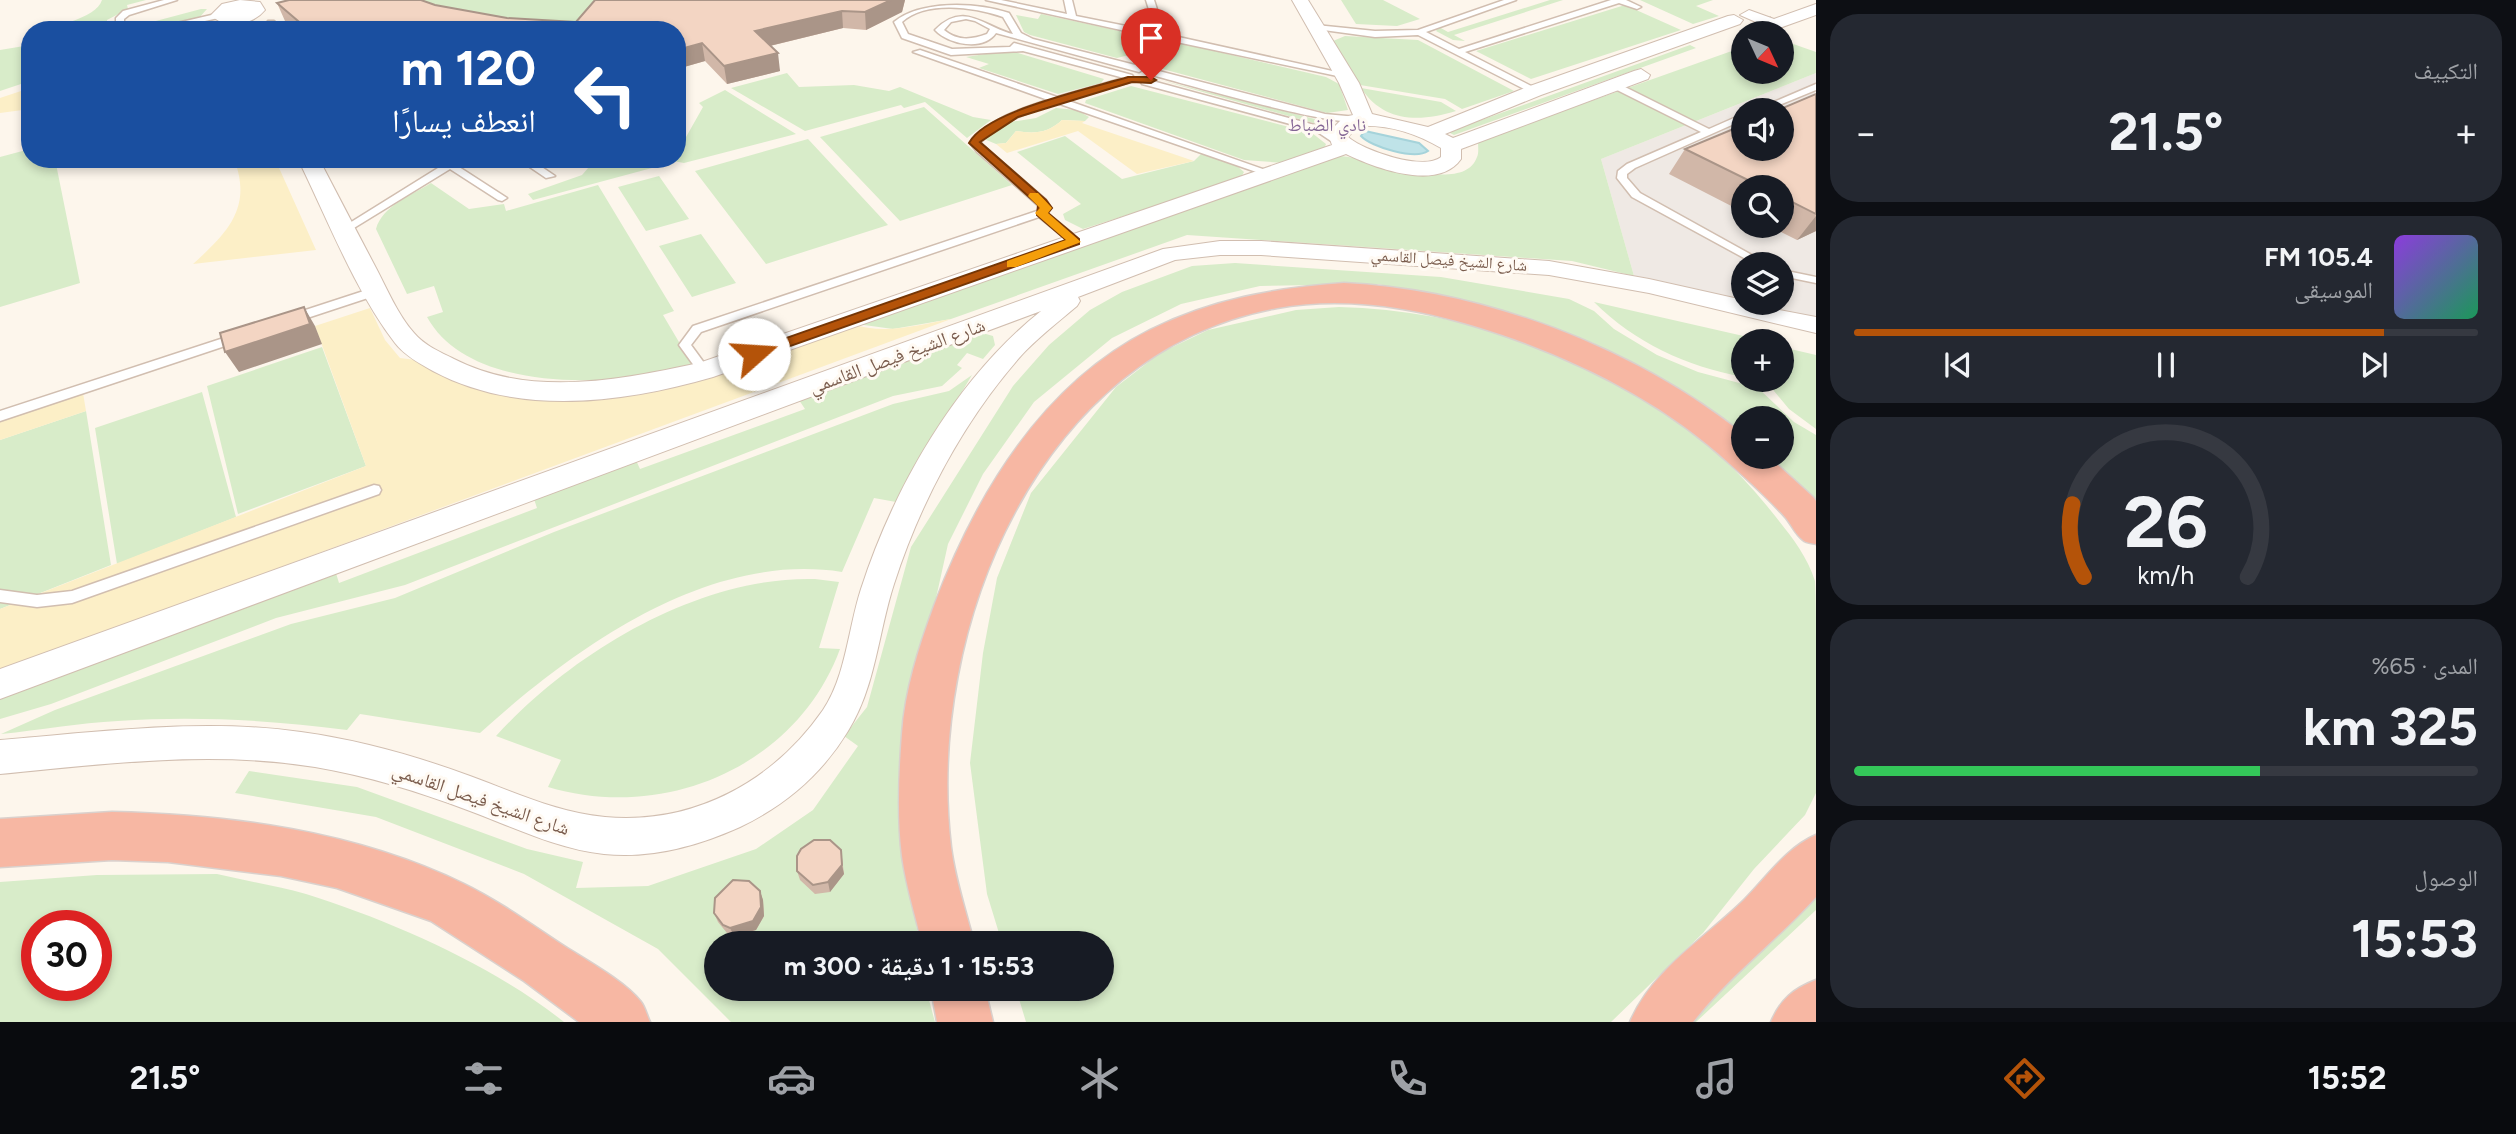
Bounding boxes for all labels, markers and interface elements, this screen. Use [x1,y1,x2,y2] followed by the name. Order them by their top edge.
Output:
[1121,8,1181,80] pin
[1132,19,1170,57] icon: arrive
[1731,21,1794,84] north arrow
[1731,21,1794,469] map controls
[401,38,536,97] text: 120 m
[560,49,651,140] icon: left
[2413,57,2478,85] text: التكييف
[1731,98,1794,161] button: sound
[2109,101,2223,163] text: 21.5°
[392,102,536,140] text: انعطف يسارًا
[1854,110,1878,156] text: −
[2454,110,2478,156] text: +
[1288,114,1366,140] district label: نادي الضباط
[1731,175,1794,238] button: search
[2264,241,2373,273] text: 105.4 FM
[1370,245,1528,278] street label: شارع الشيخ فيصل القاسمي
[1731,252,1794,315] button: layers
[2294,276,2373,304] text: الموسيقى
[806,313,990,402] street label: شارع الشيخ فيصل القاسمي
[717,317,791,391] position arrow
[1731,329,1794,392] button: +
[1939,346,1977,384] icon: previous
[2147,346,2185,384] icon: pause
[2355,346,2393,384] icon: next
[1731,406,1794,469] button: −
[2124,478,2208,565] text: 26
[2137,560,2195,590] text: km/h
[2372,652,2478,680] text: المدى · 65%
[2303,696,2478,758] text: 325 km
[388,758,573,844] street label: شارع الشيخ فيصل القاسمي
[2414,864,2478,892] text: الوصول
[2351,908,2478,970] text: 15:53
[21,910,112,1001] speed limit sign: 30
[784,950,1034,982] text: 15:53 · 1 دقيقة · 300 m
[459,1054,508,1103] icon: filters
[767,1054,816,1103] icon: car
[1075,1054,1124,1103] icon: climate
[1383,1054,1432,1103] icon: phone
[1692,1054,1741,1103] icon: music
[2000,1054,2049,1103] icon: directions
[130,1059,200,1097] text: 21.5°
[2308,1059,2386,1097] text: 15:52

